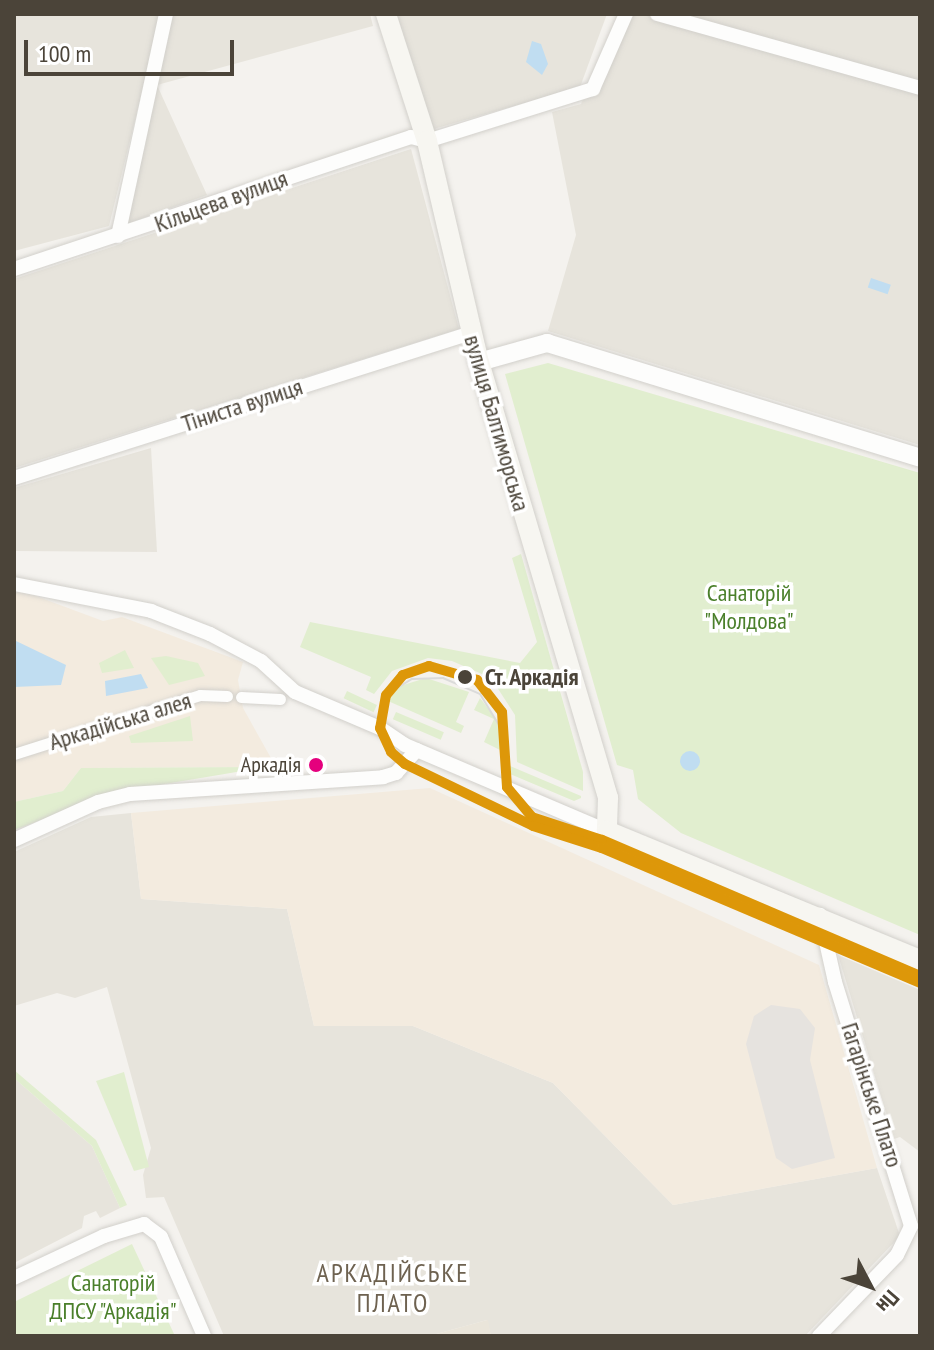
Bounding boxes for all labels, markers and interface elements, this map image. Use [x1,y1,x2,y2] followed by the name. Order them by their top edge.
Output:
[28,24,238,74] scale bar
[38,38,91,69] text: 100 m
[151,164,291,238] street label: Кільцева вулиця
[458,332,536,514] street label: вулиця Балтиморська
[178,372,306,438] street label: Тіниста вулиця
[704,579,794,635] park label: Санаторій "Молдова"
[485,663,581,691] place label: Ст. Аркадія
[452,664,478,690] marker: Ст. Аркадія
[45,686,195,756] street label: Аркадійська алея
[241,752,301,778] place label: Аркадія
[308,757,324,773] marker: Аркадія
[835,1019,909,1171] street label: Гагарінське Плато
[830,1246,910,1326] north arrow
[317,1257,469,1318] district label: АРКАДІЙСЬКЕ ПЛАТО
[49,1269,177,1325] park label: Санаторій ДПСУ "Аркадія"
[871,1285,906,1319] text: Пн

